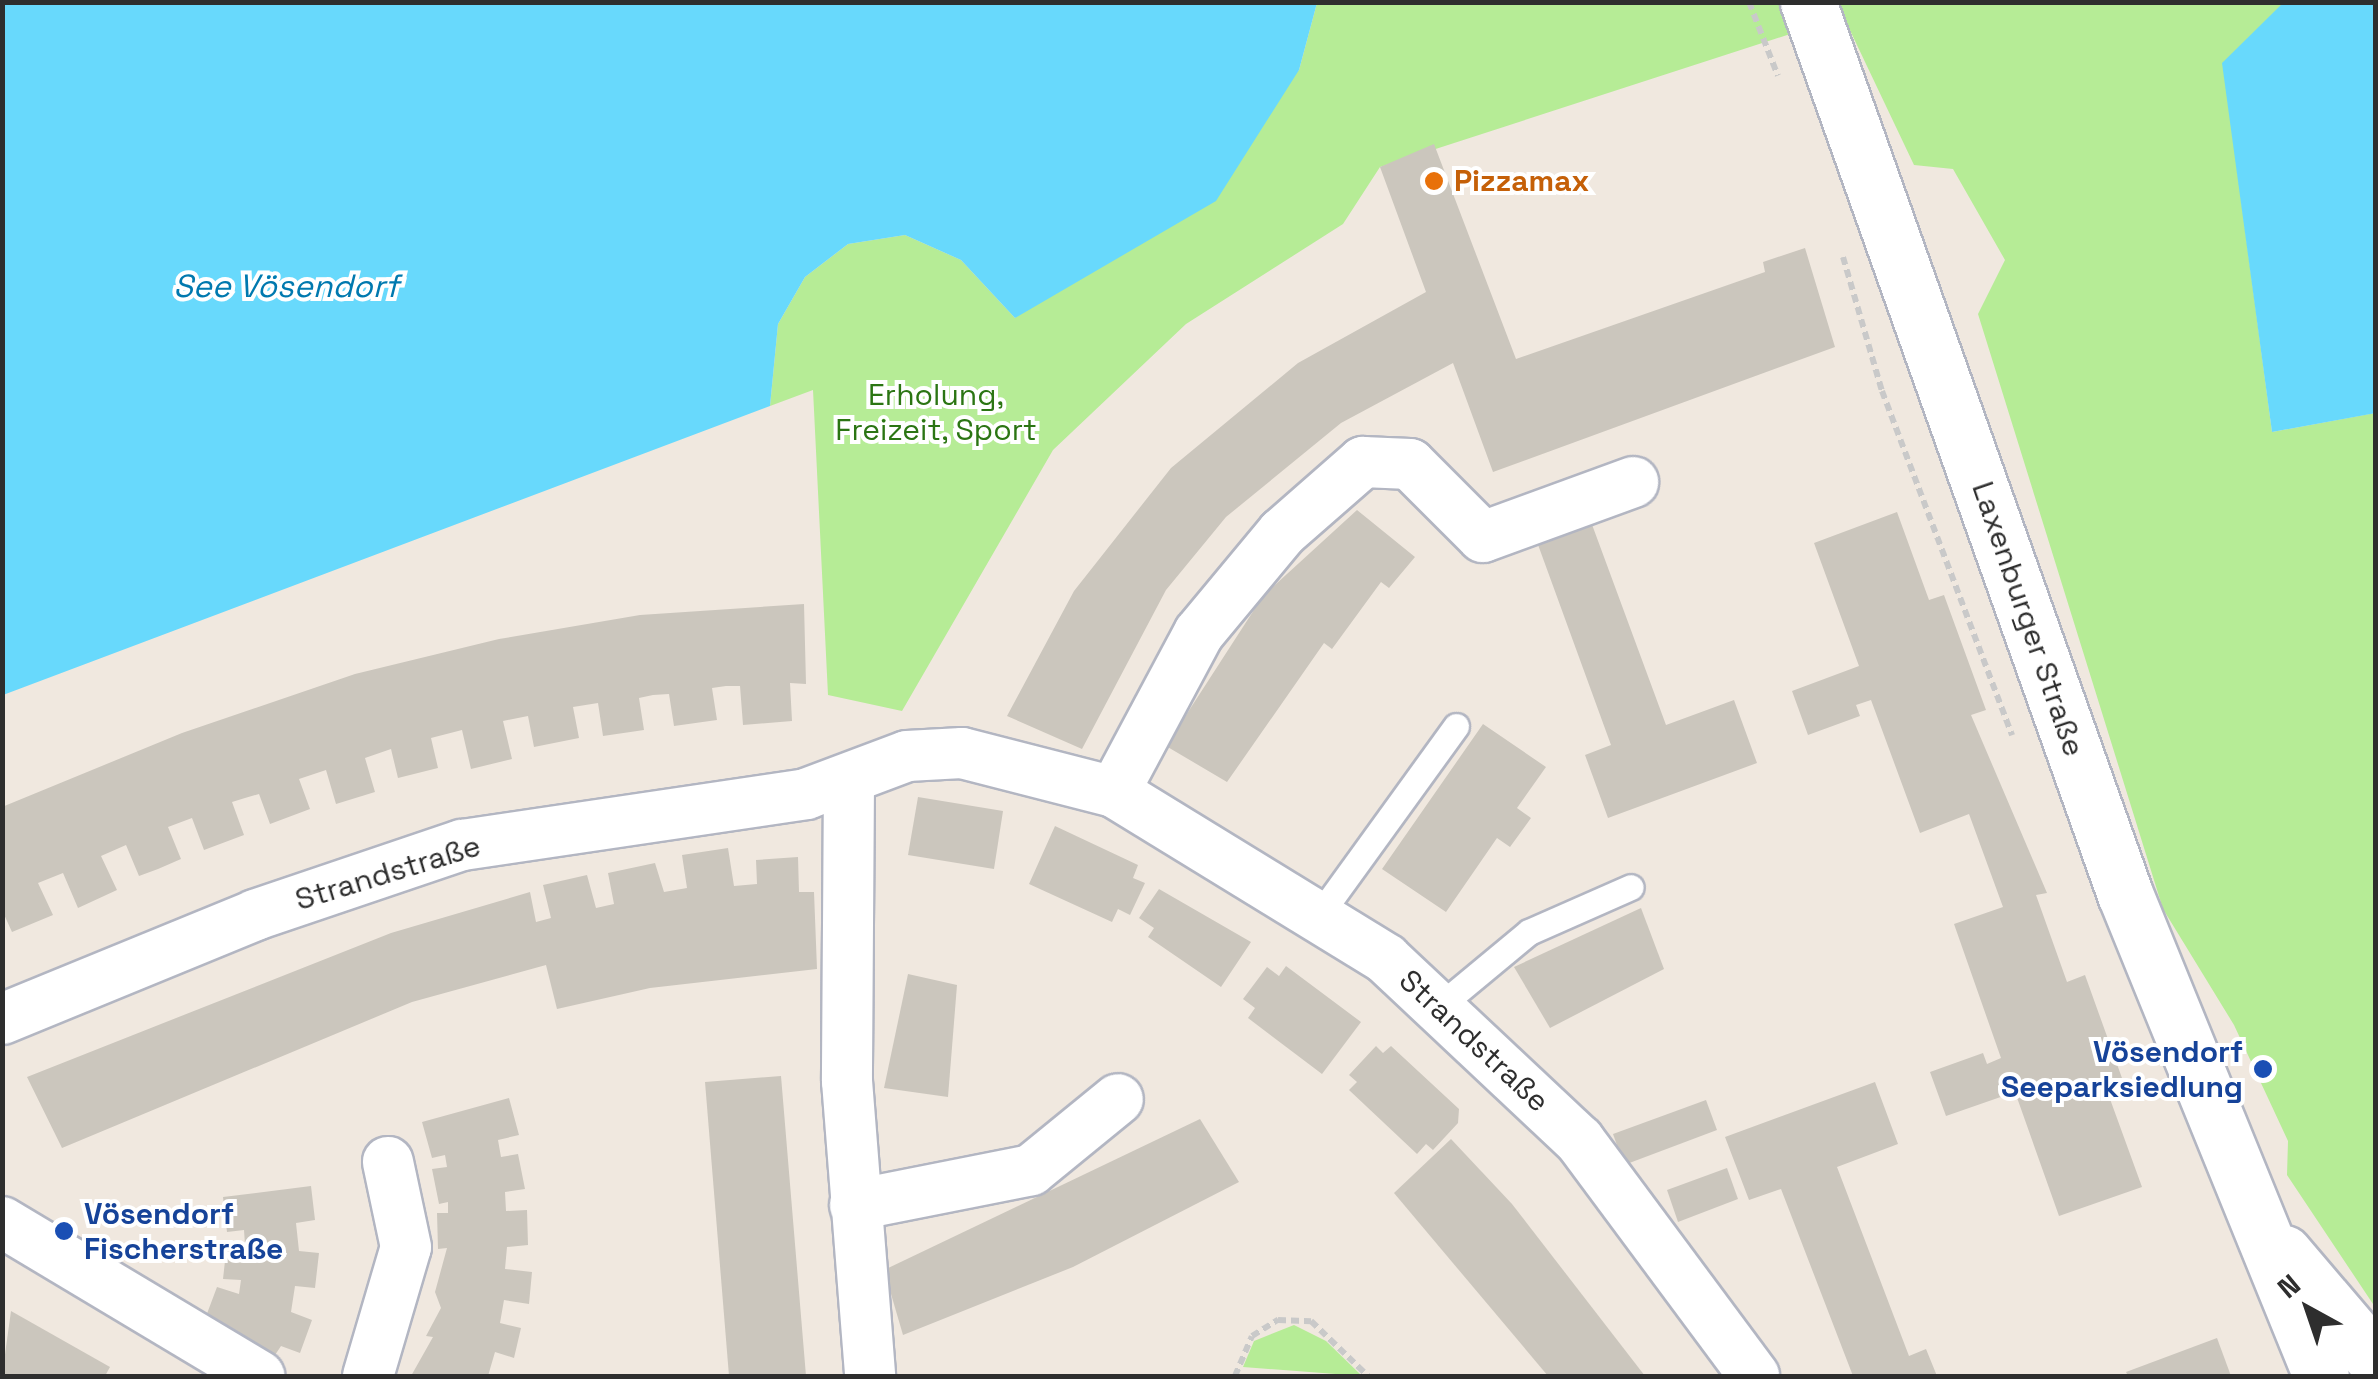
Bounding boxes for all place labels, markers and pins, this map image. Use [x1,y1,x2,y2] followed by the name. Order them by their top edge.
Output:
[1454,163,1589,199] place label: Pizzamax
[1423,170,1445,192] marker: Pizzamax
[2001,1034,2243,1104] place label: Vösendorf Seeparksiedlung
[2252,1058,2274,1080] marker: Vösendorf Seeparksiedlung
[84,1196,283,1266] place label: Vösendorf Fischerstraße
[53,1220,75,1242] marker: Vösendorf Fischerstraße

